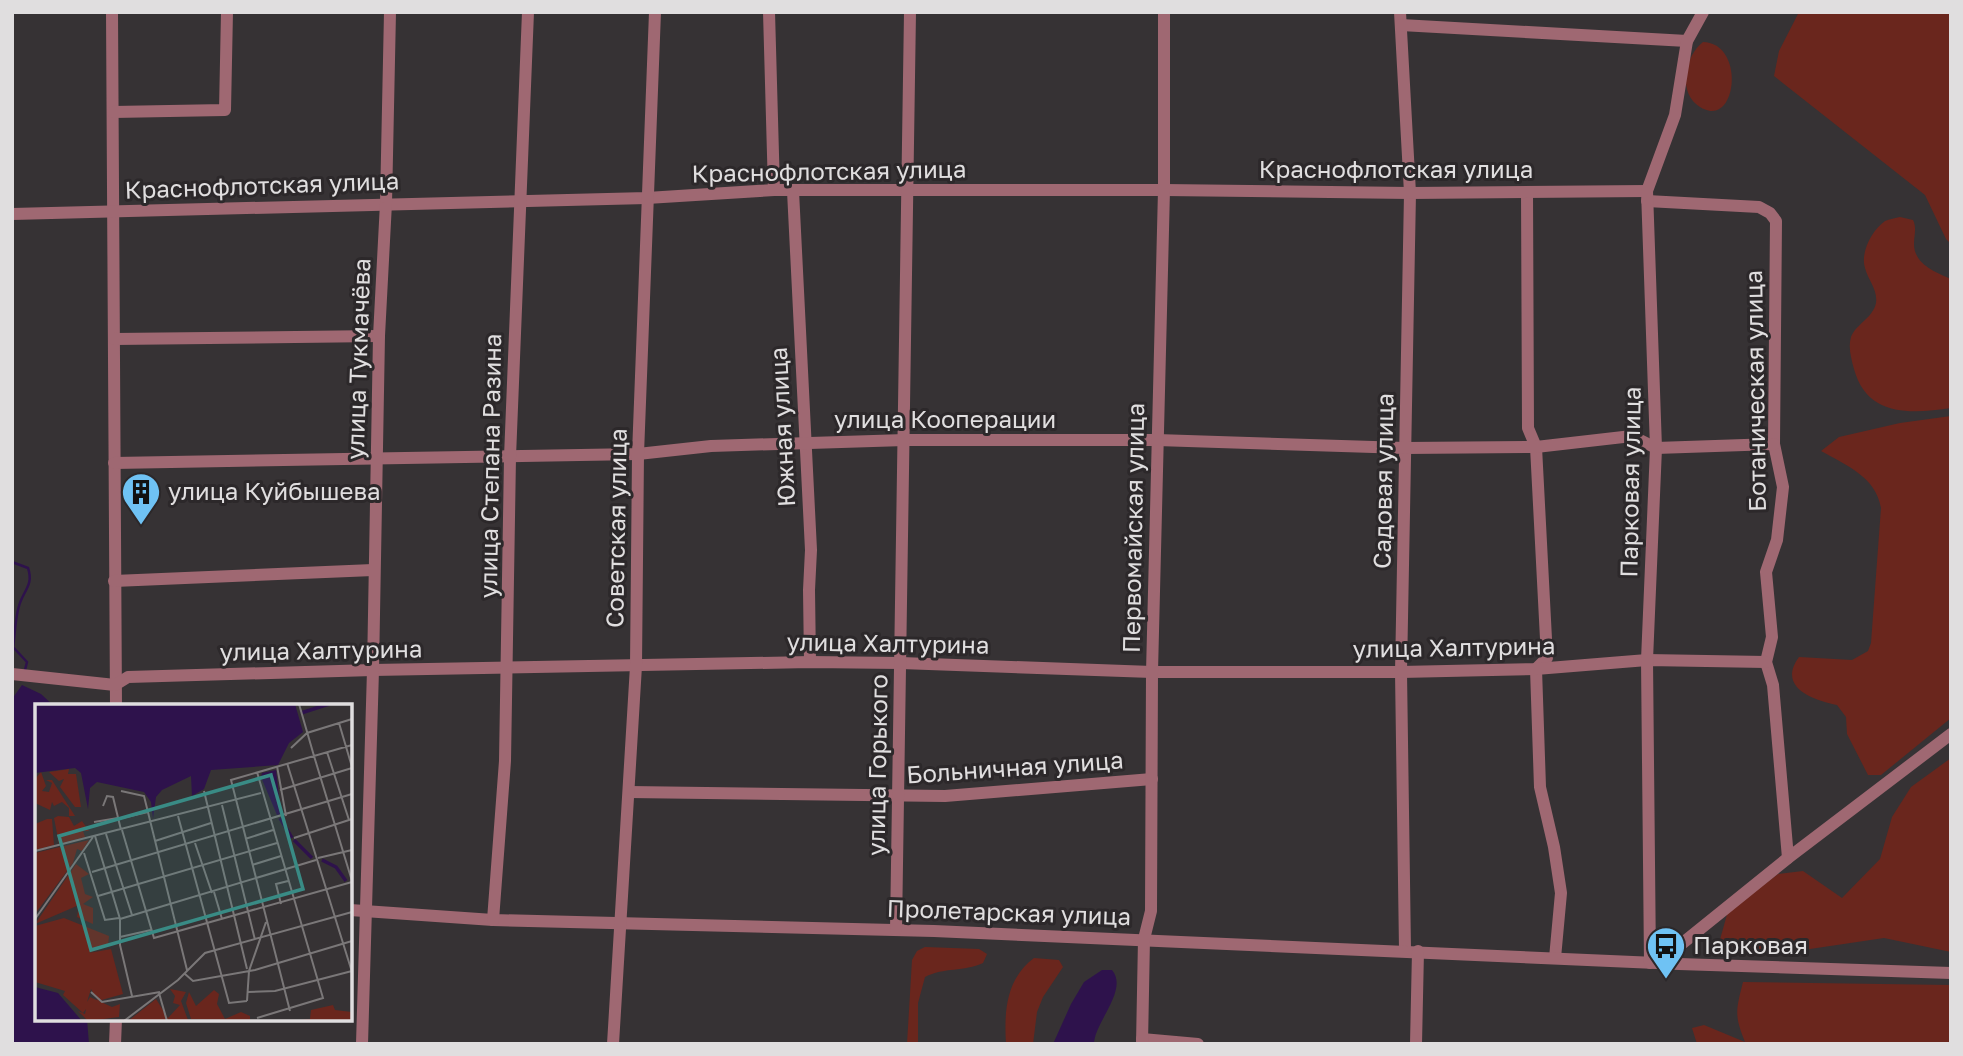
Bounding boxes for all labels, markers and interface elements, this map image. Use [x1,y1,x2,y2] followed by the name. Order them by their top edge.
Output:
[691,154,967,187] street label: Краснофлотская улица
[1259,154,1533,183] street label: Краснофлотская улица
[124,165,400,204] street label: Краснофлотская улица
[339,258,376,460] street label: улица Тукмачёва
[1738,270,1771,512] street label: Ботаническая улица
[473,333,506,599] street label: улица Степана Разина
[763,346,800,508] street label: Южная улица
[1613,386,1646,578] street label: Парковая улица
[1366,393,1399,569] street label: Садовая улица
[1116,403,1149,653] street label: Первомайская улица
[834,404,1056,433] street label: улица Кооперации
[599,428,632,628] street label: Советская улица
[120,471,162,526] building icon: улица Куйбышева
[168,476,381,505] place label: улица Куйбышева
[786,626,990,659] street label: улица Халтурина
[1352,630,1556,663] street label: улица Халтурина
[219,633,423,666] street label: улица Халтурина
[860,674,893,856] street label: улица Горького
[35,704,352,1021] inset map
[905,744,1124,789] street label: Больничная улица
[886,893,1132,930] street label: Пролетарская улица
[1645,925,1687,980] bus stop icon: Парковая
[1693,930,1808,959] place label: Парковая

